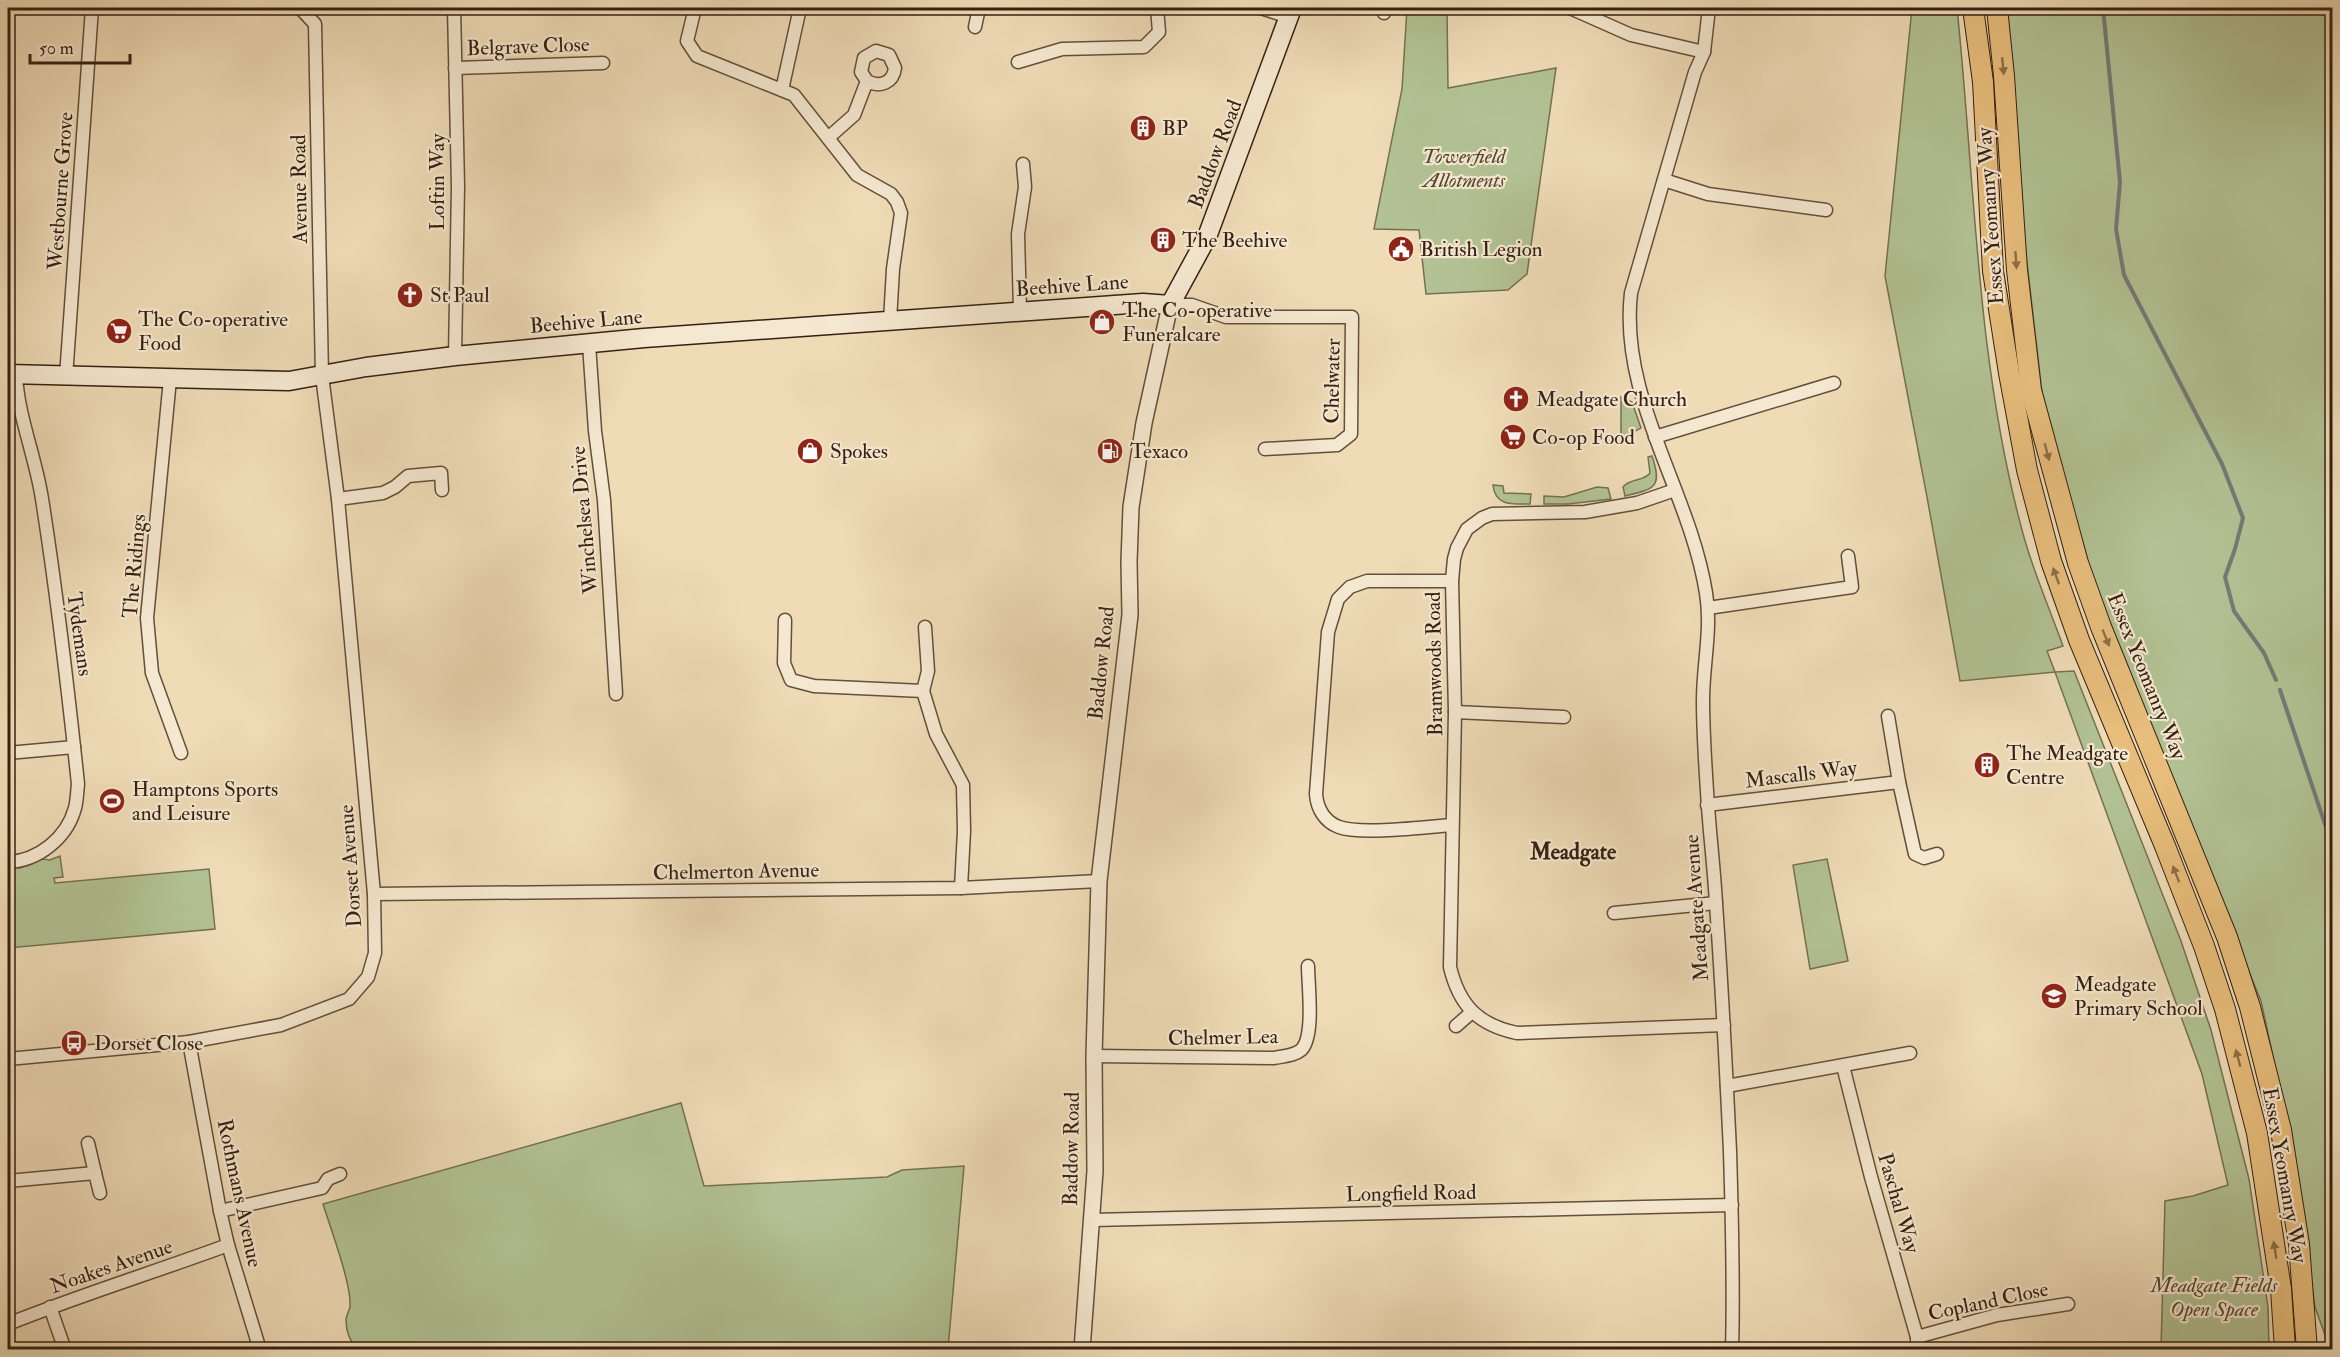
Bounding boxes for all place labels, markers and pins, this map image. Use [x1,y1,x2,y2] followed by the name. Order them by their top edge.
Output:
[1128,113,1158,143] building icon: BP
[1162,115,1188,142] place label: BP
[1148,225,1178,255] building icon: The Beehive
[1182,227,1288,254] place label: The Beehive
[1386,234,1416,264] public building icon: British Legion
[1420,236,1543,263] place label: British Legion
[395,280,425,310] church icon: St Paul
[430,282,490,309] place label: St Paul
[1122,297,1272,348] place label: The Co-operative Funeralcare
[138,306,288,357] place label: The Co-operative Food
[1087,307,1117,337] shop icon: The Co-operative Funeralcare
[104,316,134,346] supermarket icon: The Co-operative Food
[1501,384,1531,414] church icon: Meadgate Church
[1536,386,1687,413] place label: Meadgate Church
[1498,422,1528,452] supermarket icon: Co-op Food
[1532,424,1635,451] place label: Co-op Food
[795,436,825,466] shop icon: Spokes
[1095,436,1125,466] fuel station icon: Texaco
[830,438,888,465] place label: Spokes
[1130,438,1188,465] place label: Texaco
[2006,740,2128,791] place label: The Meadgate Centre
[1972,750,2002,780] building icon: The Meadgate Centre
[132,776,278,827] place label: Hamptons Sports and Leisure
[97,786,127,816] sports icon: Hamptons Sports and Leisure
[2074,971,2203,1022] place label: Meadgate Primary School
[2039,981,2069,1011] school or university icon: Meadgate Primary School
[59,1028,89,1058] bus stop icon: Dorset Close
[94,1030,203,1057] place label: Dorset Close

